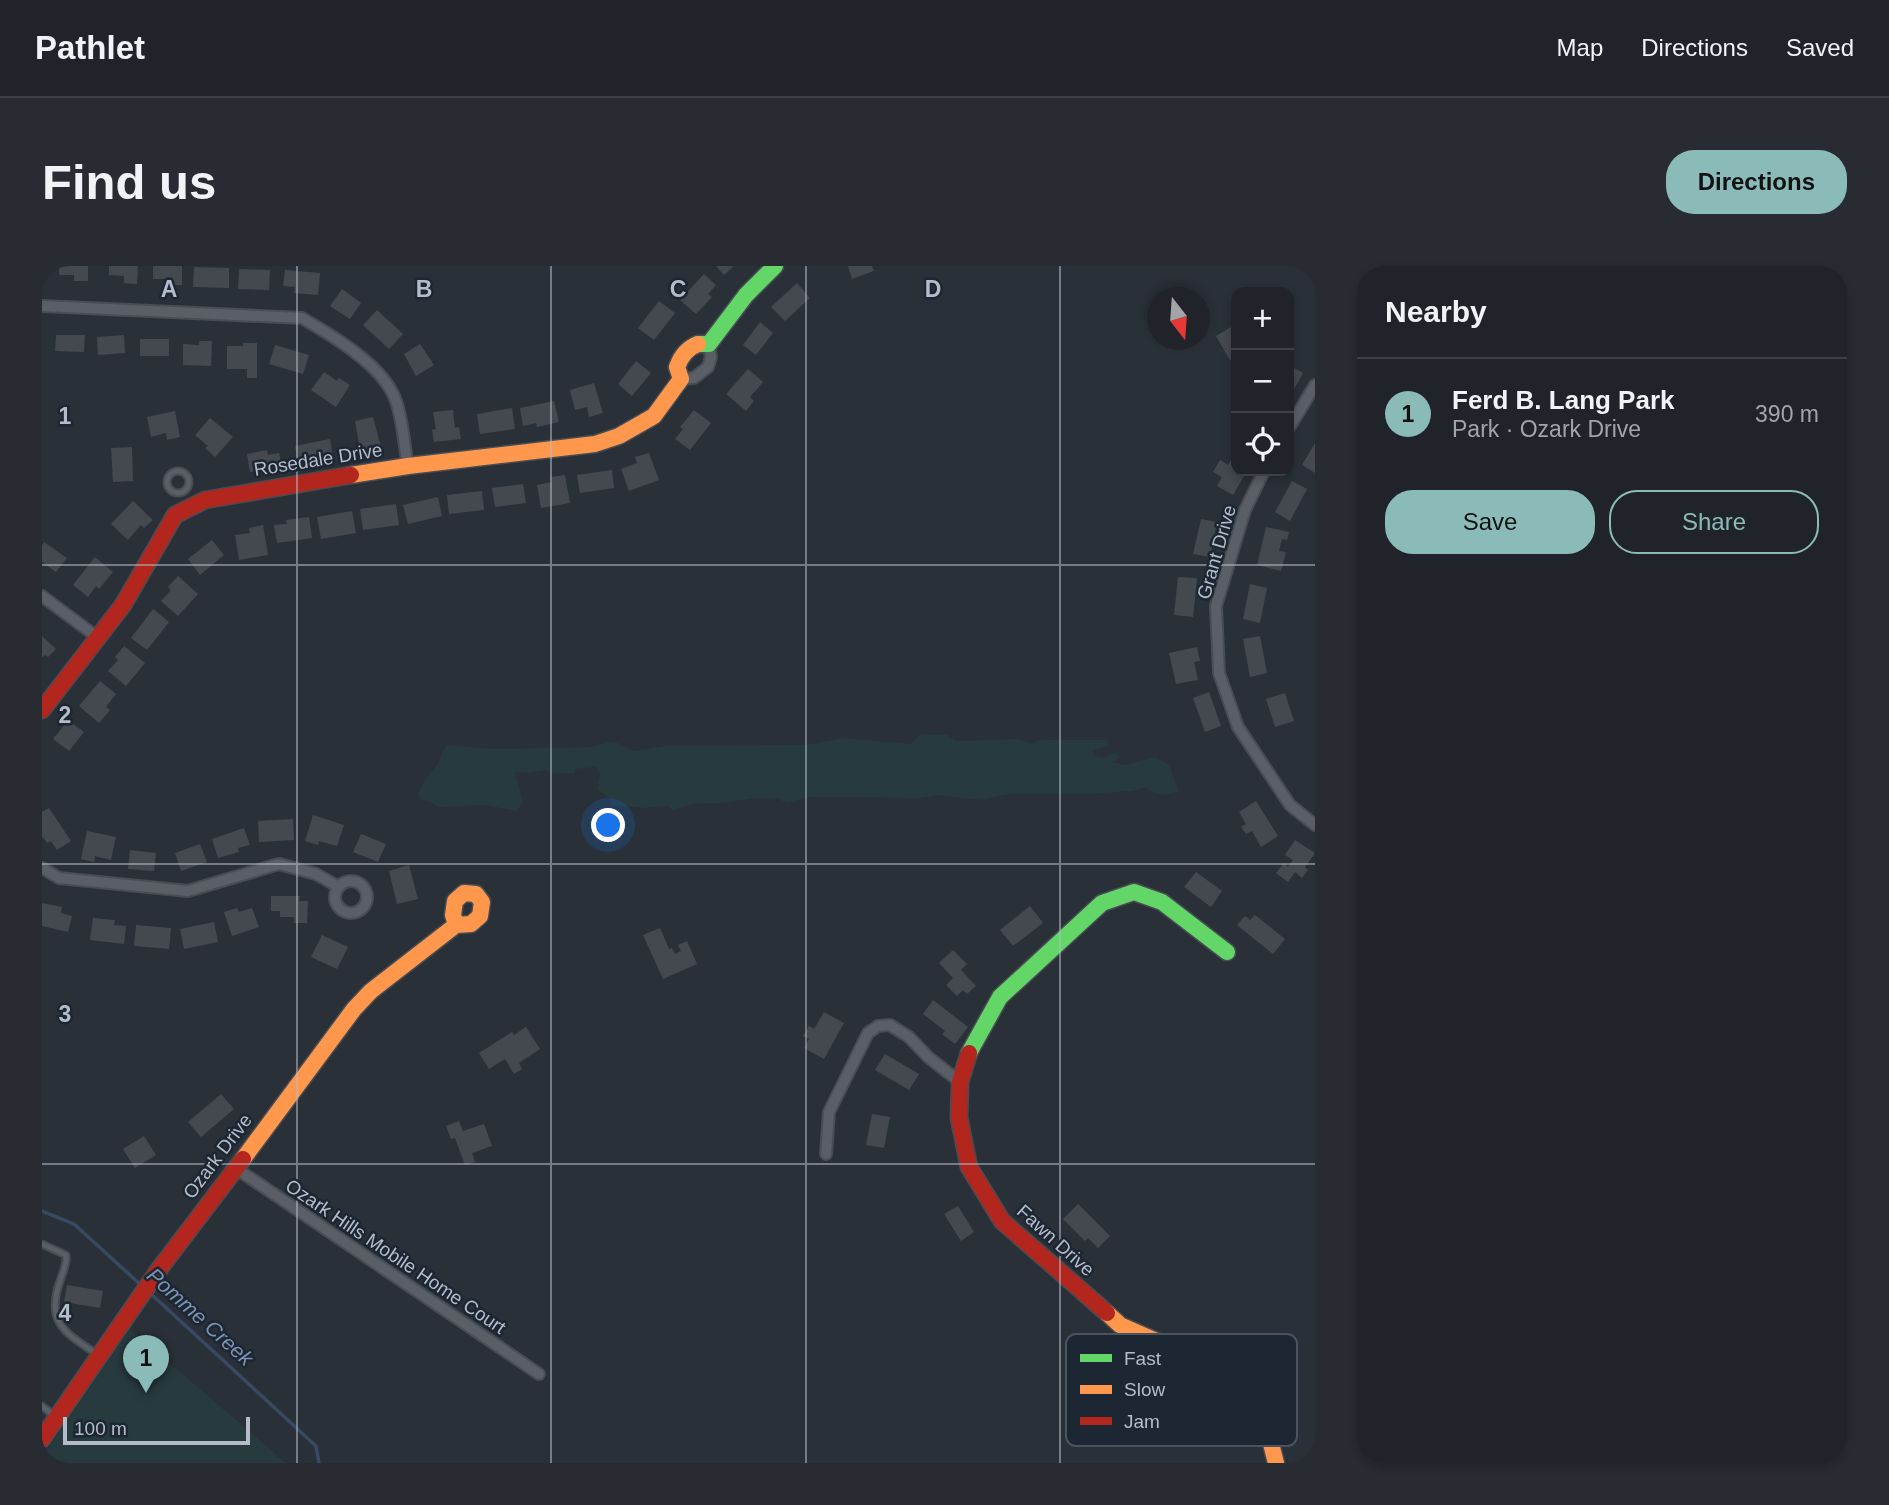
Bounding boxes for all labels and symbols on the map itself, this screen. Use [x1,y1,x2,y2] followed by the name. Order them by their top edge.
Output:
[161,276,177,302] text: A
[416,276,432,302] text: B
[670,276,686,302] text: C
[925,276,941,302] text: D
[1147,287,1210,350] north arrow
[59,403,72,429] text: 1
[252,439,384,480] street label: Rosedale Drive
[1193,503,1240,602] street label: Grant Drive
[59,702,71,728] text: 2
[591,808,625,842] your location
[59,1001,71,1027] text: 3
[179,1110,256,1203] street label: Ozark Drive
[282,1175,510,1338] street label: Ozark Hills Mobile Home Court
[1013,1200,1098,1280] street label: Fawn Drive
[143,1263,259,1371] water label: Pomme Creek
[59,1300,72,1326] text: 4
[1066,1334,1297,1446] legend
[123,1335,169,1393] pin: 1
[1124,1348,1162,1369] text: Fast
[1124,1379,1165,1400] text: Slow
[1124,1411,1160,1432] text: Jam
[63,1414,250,1446] scale bar

